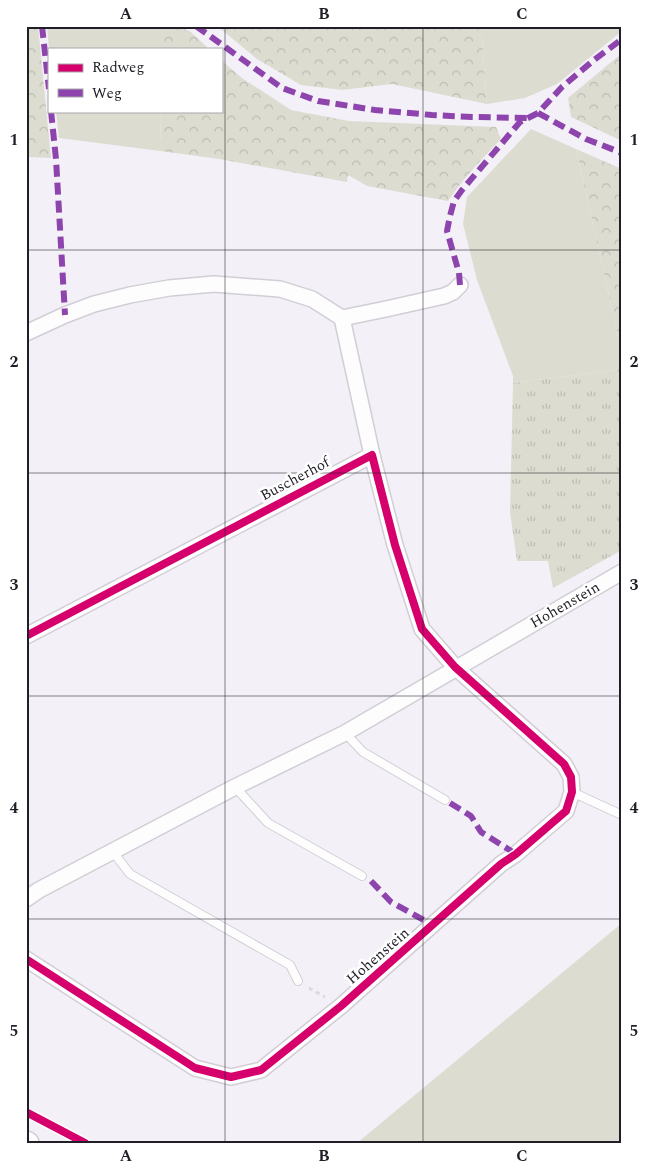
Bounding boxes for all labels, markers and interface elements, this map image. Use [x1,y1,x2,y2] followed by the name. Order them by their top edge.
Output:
[120,2,133,26] text: A
[318,2,330,26] text: B
[516,2,528,26] text: C
[48,48,222,112] legend
[92,56,145,79] text: Radweg
[92,82,122,105] text: Weg
[10,128,18,152] text: 1
[630,128,638,152] text: 1
[10,350,19,374] text: 2
[630,350,639,374] text: 2
[256,450,336,507] street label: Buscherhof
[10,573,19,597] text: 3
[630,573,639,597] text: 3
[526,576,604,634] street label: Hohenstein
[10,796,19,820] text: 4
[630,796,639,820] text: 4
[341,922,415,990] street label: Hohenstein
[10,1019,18,1043] text: 5
[630,1019,638,1043] text: 5
[120,1144,133,1168] text: A
[318,1144,330,1168] text: B
[516,1144,528,1168] text: C

